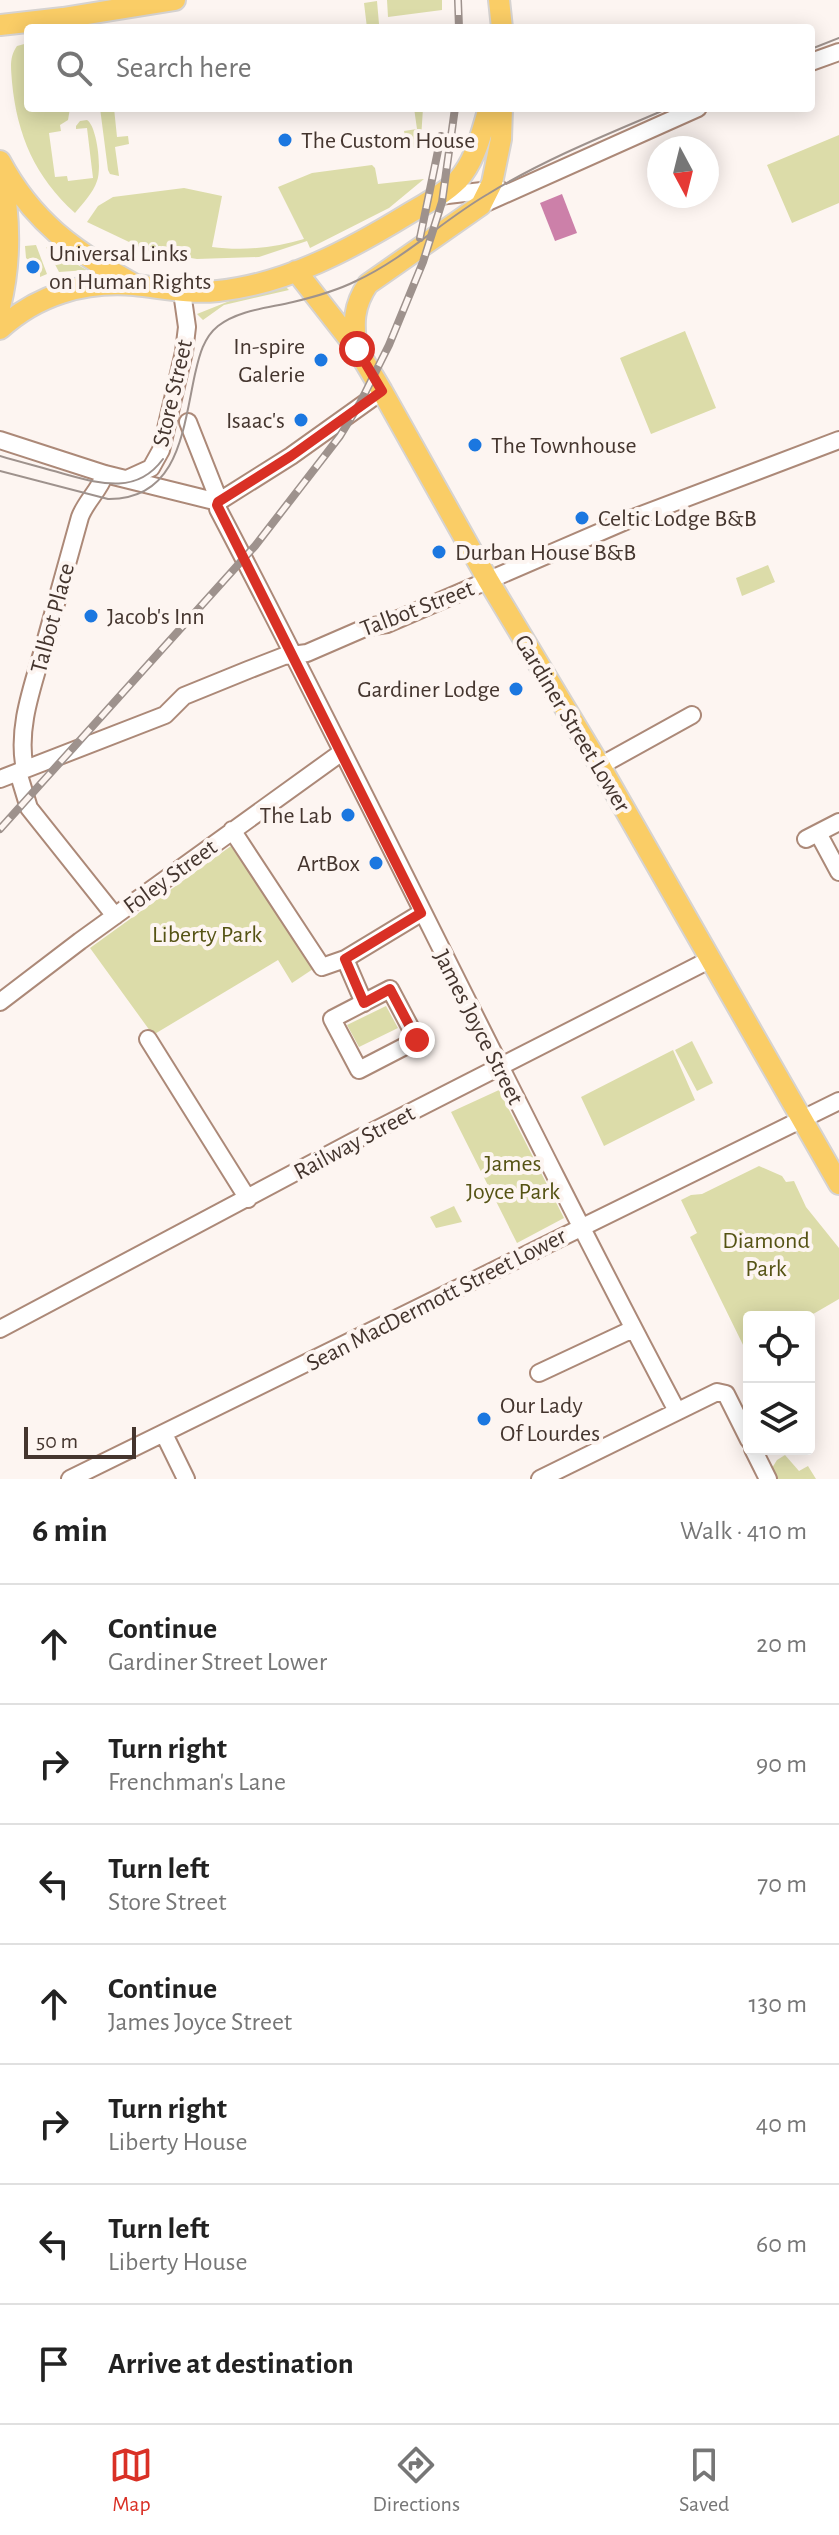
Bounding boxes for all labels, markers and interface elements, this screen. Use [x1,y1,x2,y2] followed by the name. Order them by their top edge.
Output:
[24,24,815,112] search box
[52,46,96,90] icon: search
[116,53,252,83] text: Search here
[301,129,475,153] place label: The Custom House
[276,131,294,149] marker: The Custom House
[647,136,719,208] north arrow
[49,242,211,294] place label: Universal Links on Human Rights
[24,258,42,276] marker: Universal Links on Human Rights
[339,331,375,367] route start
[233,335,305,387] place label: In-spire Galerie
[149,337,197,449] street label: Store Street
[312,351,330,369] marker: In-spire Galerie
[226,409,285,433] place label: Isaac's
[292,411,310,429] marker: Isaac's
[491,434,637,458] place label: The Townhouse
[466,436,484,454] marker: The Townhouse
[598,507,757,531] place label: Celtic Lodge B&B
[573,509,591,527] marker: Celtic Lodge B&B
[455,541,636,565] place label: Durban House B&B
[430,543,448,561] marker: Durban House B&B
[27,561,79,676] street label: Talbot Place
[357,576,478,642] street label: Talbot Street
[107,605,205,629] place label: Jacob's Inn
[82,607,100,625] marker: Jacob's Inn
[510,631,635,817] street label: Gardiner Street Lower
[357,678,500,702] place label: Gardiner Lodge
[507,680,525,698] marker: Gardiner Lodge
[260,804,332,828] place label: The Lab
[339,806,357,824] marker: The Lab
[119,835,222,919] street label: Foley Street
[297,852,361,876] place label: ArtBox
[367,854,385,872] marker: ArtBox
[152,923,262,947] park label: Liberty Park
[429,946,528,1109] street label: James Joyce Street
[399,1022,435,1058] route end
[290,1101,419,1185] street label: Railway Street
[466,1152,560,1204] park label: James Joyce Park
[303,1224,570,1376] street label: Sean MacDermott Street Lower
[722,1229,810,1281] park label: Diamond Park
[743,1311,815,1455] map controls
[743,1311,815,1383] button: locate
[743,1383,815,1455] button: layers
[500,1394,600,1446] place label: Our Lady Of Lourdes
[475,1410,493,1428] marker: Our Lady Of Lourdes
[24,1423,136,1459] scale bar
[36,1430,78,1452] text: 50 m
[32,1514,108,1548] text: 6 min
[680,1518,807,1544] text: Walk · 410 m
[108,1614,217,1644] text: Continue
[32,1622,76,1666] icon: ahead
[756,1631,807,1657] text: 20 m
[108,1649,327,1675] text: Gardiner Street Lower
[108,1734,227,1764] text: Turn right
[32,1742,76,1786] icon: right
[756,1751,807,1777] text: 90 m
[108,1769,286,1795] text: Frenchman's Lane
[108,1854,209,1884] text: Turn left
[32,1862,76,1906] icon: left
[757,1871,807,1897] text: 70 m
[108,1889,227,1915] text: Store Street
[108,1974,217,2004] text: Continue
[32,1982,76,2026] icon: ahead
[749,1991,807,2017] text: 130 m
[108,2009,292,2035] text: James Joyce Street
[108,2094,227,2124] text: Turn right
[32,2102,76,2146] icon: right
[756,2111,807,2137] text: 40 m
[108,2129,247,2155] text: Liberty House
[108,2214,209,2244] text: Turn left
[32,2222,76,2266] icon: left
[756,2231,807,2257] text: 60 m
[108,2249,247,2275] text: Liberty House
[32,2342,76,2386] icon: arrive
[108,2349,354,2379] text: Arrive at destination
[109,2443,153,2517] tab: Map
[372,2443,460,2517] tab: Directions
[679,2443,729,2517] tab: Saved

